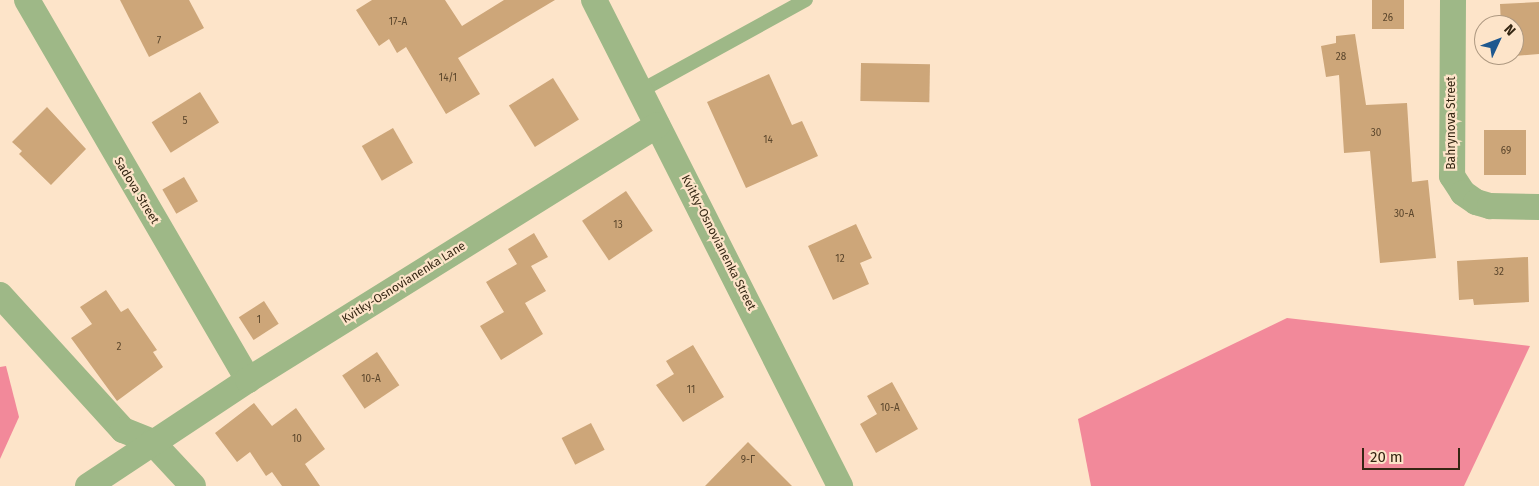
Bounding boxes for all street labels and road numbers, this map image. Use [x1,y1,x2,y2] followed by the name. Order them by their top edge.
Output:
[1445,76,1459,170] street label: Bahrynova Street
[110,155,162,227] street label: Sadova Street
[678,173,758,313] street label: Kvitky-Osnovianenka Street
[339,239,469,327] street label: Kvitky-Osnovianenka Lane

